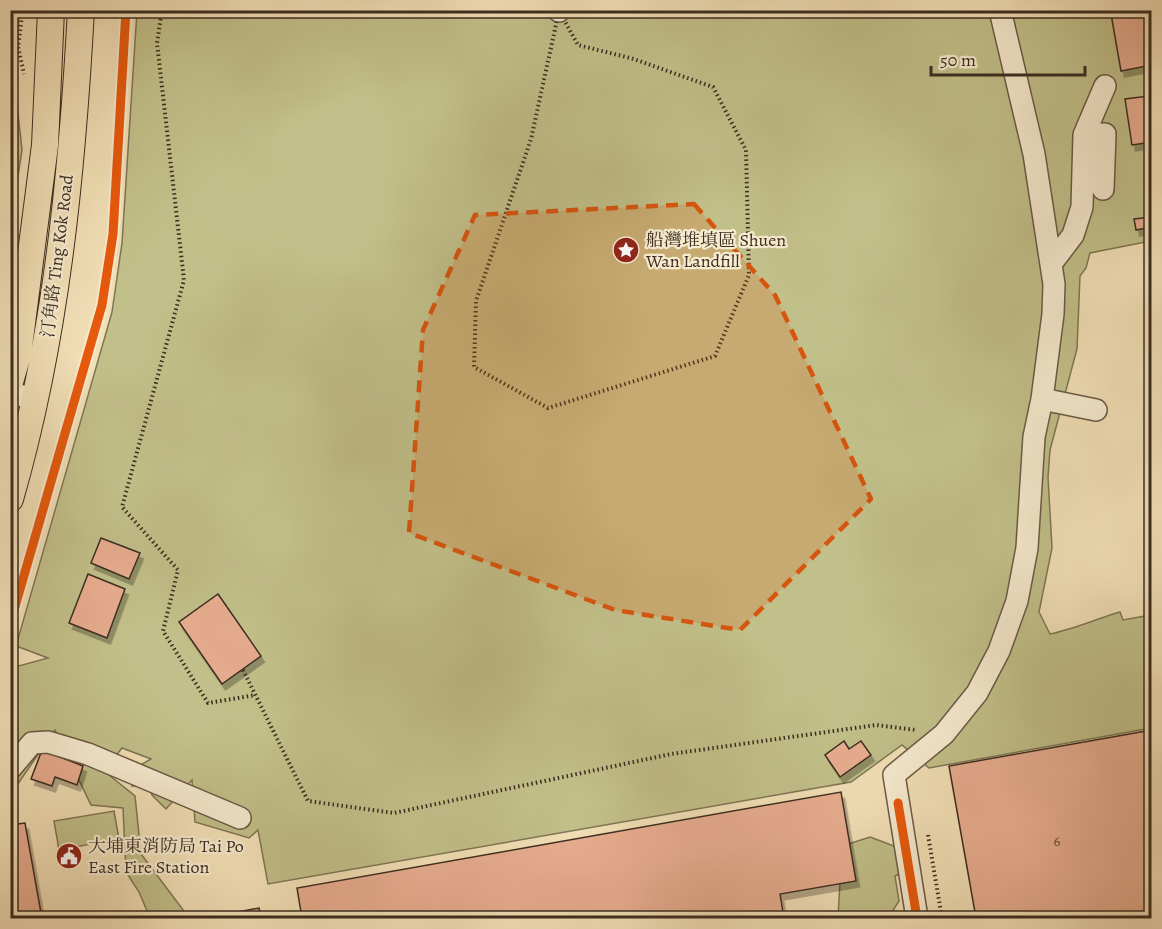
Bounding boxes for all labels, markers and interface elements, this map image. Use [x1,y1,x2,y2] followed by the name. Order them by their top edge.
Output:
[931,39,1086,77] scale bar
[940,48,976,72] text: 50 m
[35,173,79,339] street label: 汀角路 Ting Kok Road
[645,228,786,273] place label: 船灣堆填區 Shuen Wan Landfill
[611,235,641,265] place icon: 船灣堆填區 Shuen Wan Landfill
[1054,831,1061,851] house number: 6
[88,834,244,879] place label: 大埔東消防局 Tai Po East Fire Station
[54,841,84,871] public building icon: 大埔東消防局 Tai Po East Fire Station

